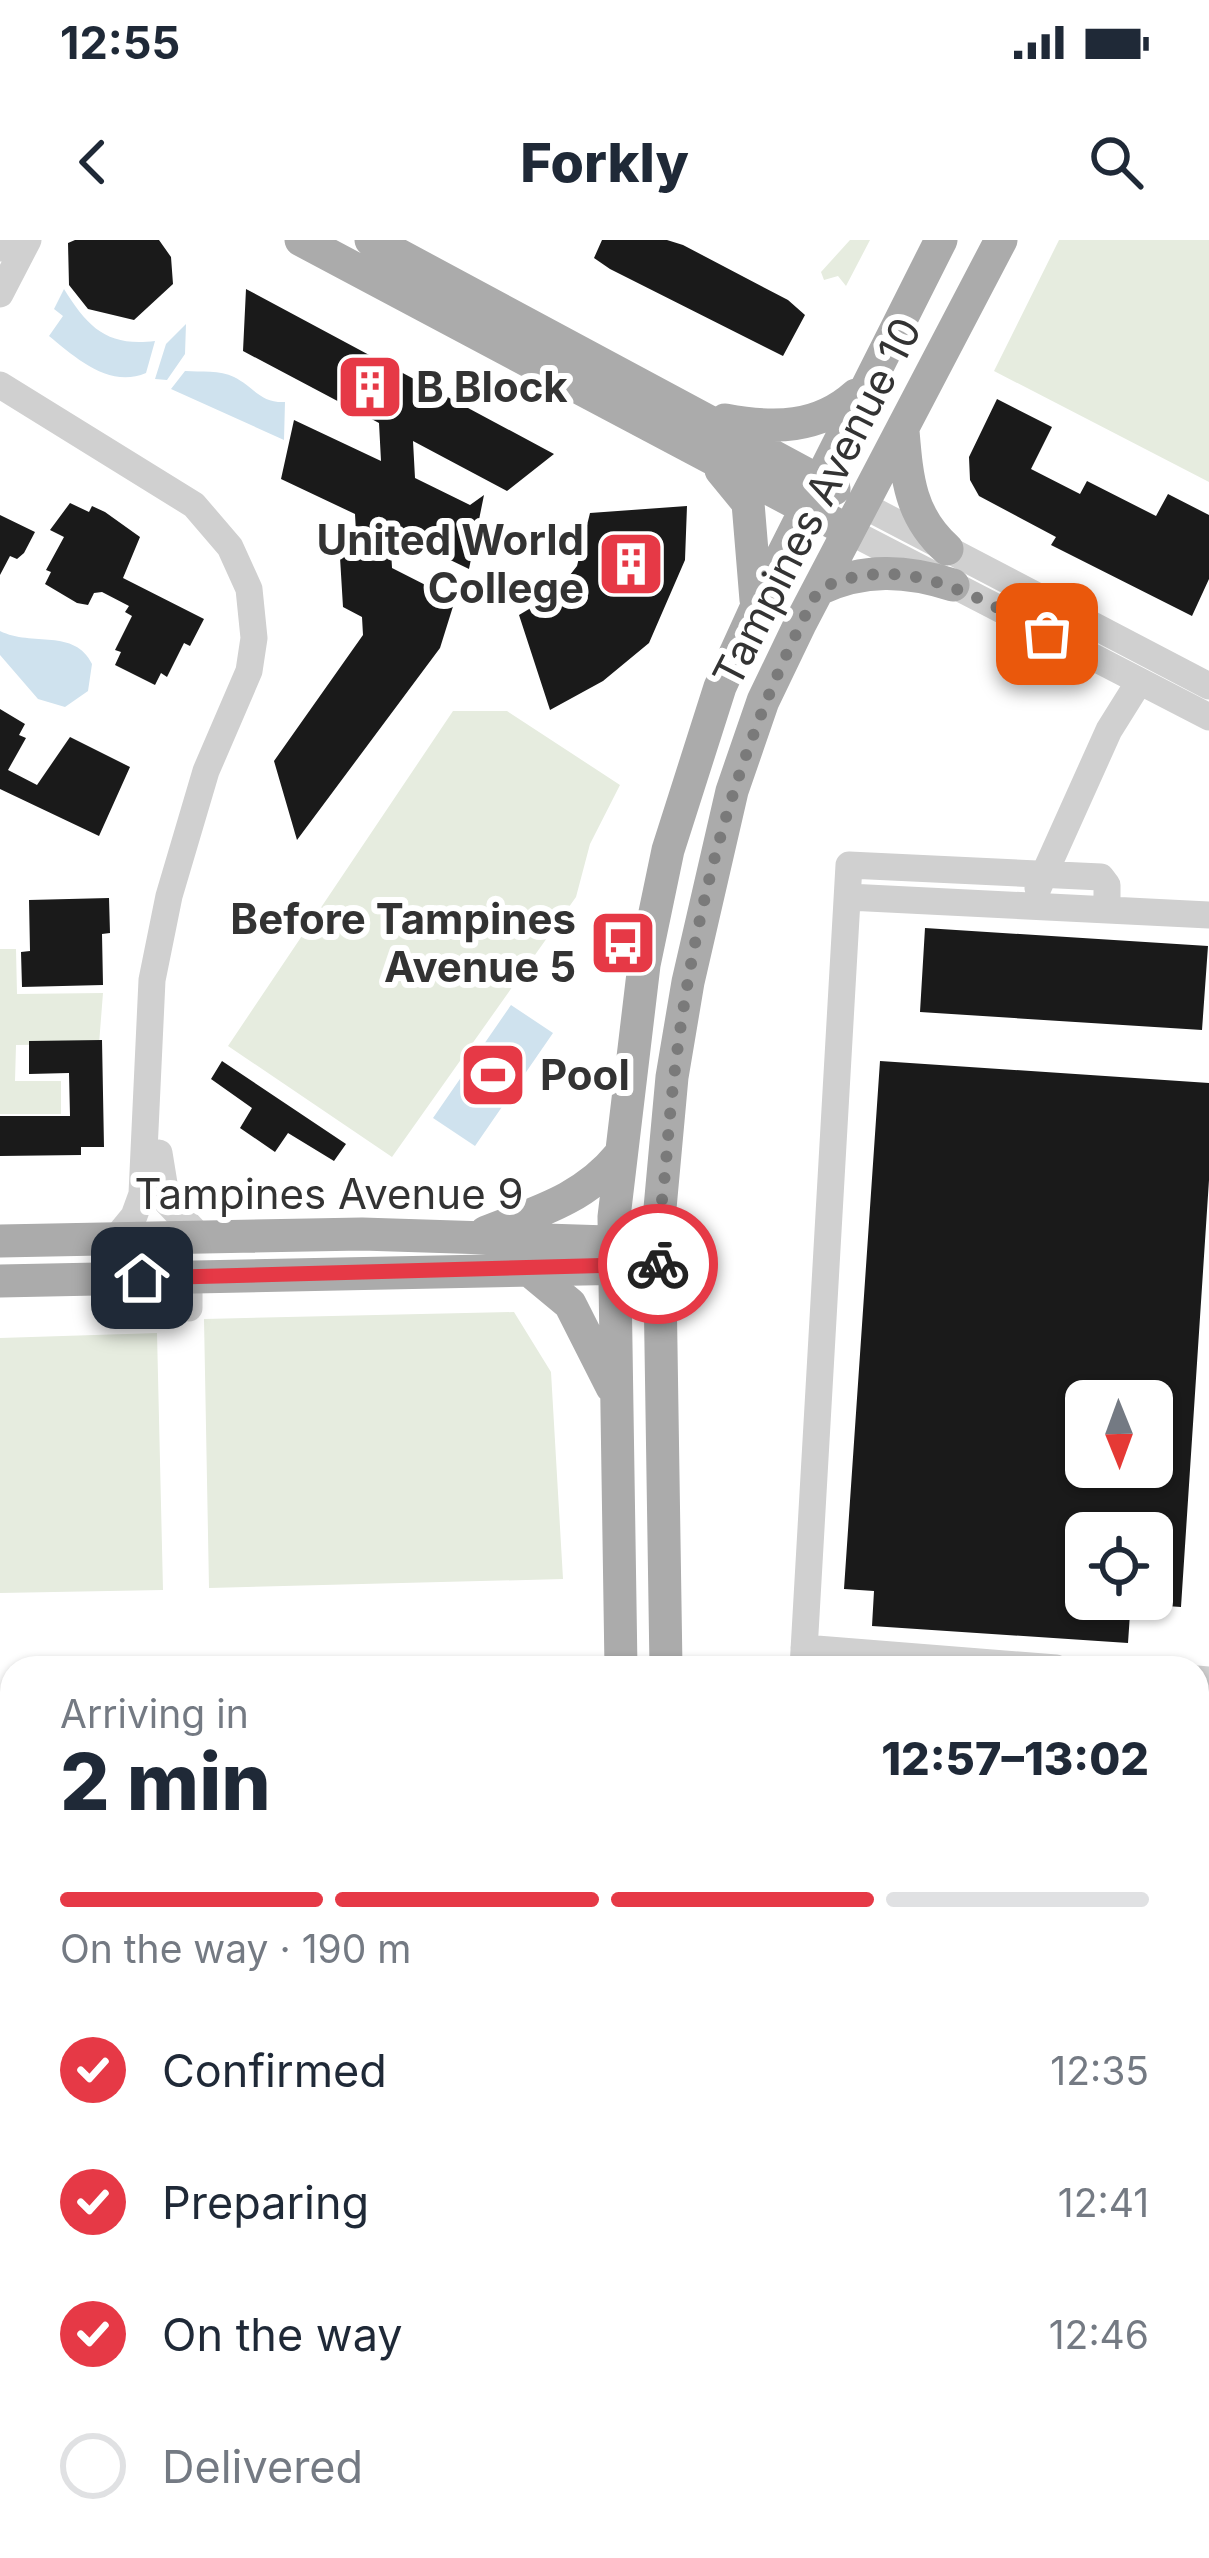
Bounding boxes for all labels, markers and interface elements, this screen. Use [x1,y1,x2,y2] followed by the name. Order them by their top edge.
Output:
[60,15,180,70] text: 12:55
[60,129,126,195] icon: back
[1083,129,1149,195] icon: search
[520,130,689,195] text: Forkly
[702,309,932,694] street label: Tampines Avenue 10
[335,352,405,422] building icon: B Block
[416,361,568,412] place label: B Block
[316,514,584,613] place label: United World College
[596,529,666,599] building icon: United World College
[996,583,1098,685] pin
[1014,601,1080,667] icon: bag
[230,893,576,992] place label: Before Tampines Avenue 5
[588,908,658,978] bus stop icon: Before Tampines Avenue 5
[458,1040,528,1110] sports icon: Pool
[540,1049,630,1100] place label: Pool
[135,1168,523,1219] street label: Tampines Avenue 9
[598,1204,718,1324] courier
[91,1227,193,1329] pin
[625,1231,691,1297] icon: bike
[109,1245,175,1311] icon: home
[1065,1380,1173,1488] north arrow
[1065,1380,1173,1620] map controls
[1065,1512,1173,1620] button: locate
[60,1690,249,1737] text: Arriving in
[881,1731,1149,1786] text: 12:57–13:02
[60,1734,271,1829] text: 2 min
[60,1925,411,1972] text: On the way · 190 m
[60,2037,126,2103] icon: check
[162,2043,387,2098] text: Confirmed
[1050,2047,1149,2094] text: 12:35
[60,2169,126,2235] icon: check
[162,2175,369,2230] text: Preparing
[1058,2179,1149,2226] text: 12:41
[60,2301,126,2367] icon: check
[162,2307,403,2362] text: On the way
[1049,2311,1149,2358] text: 12:46
[162,2439,363,2494] text: Delivered

